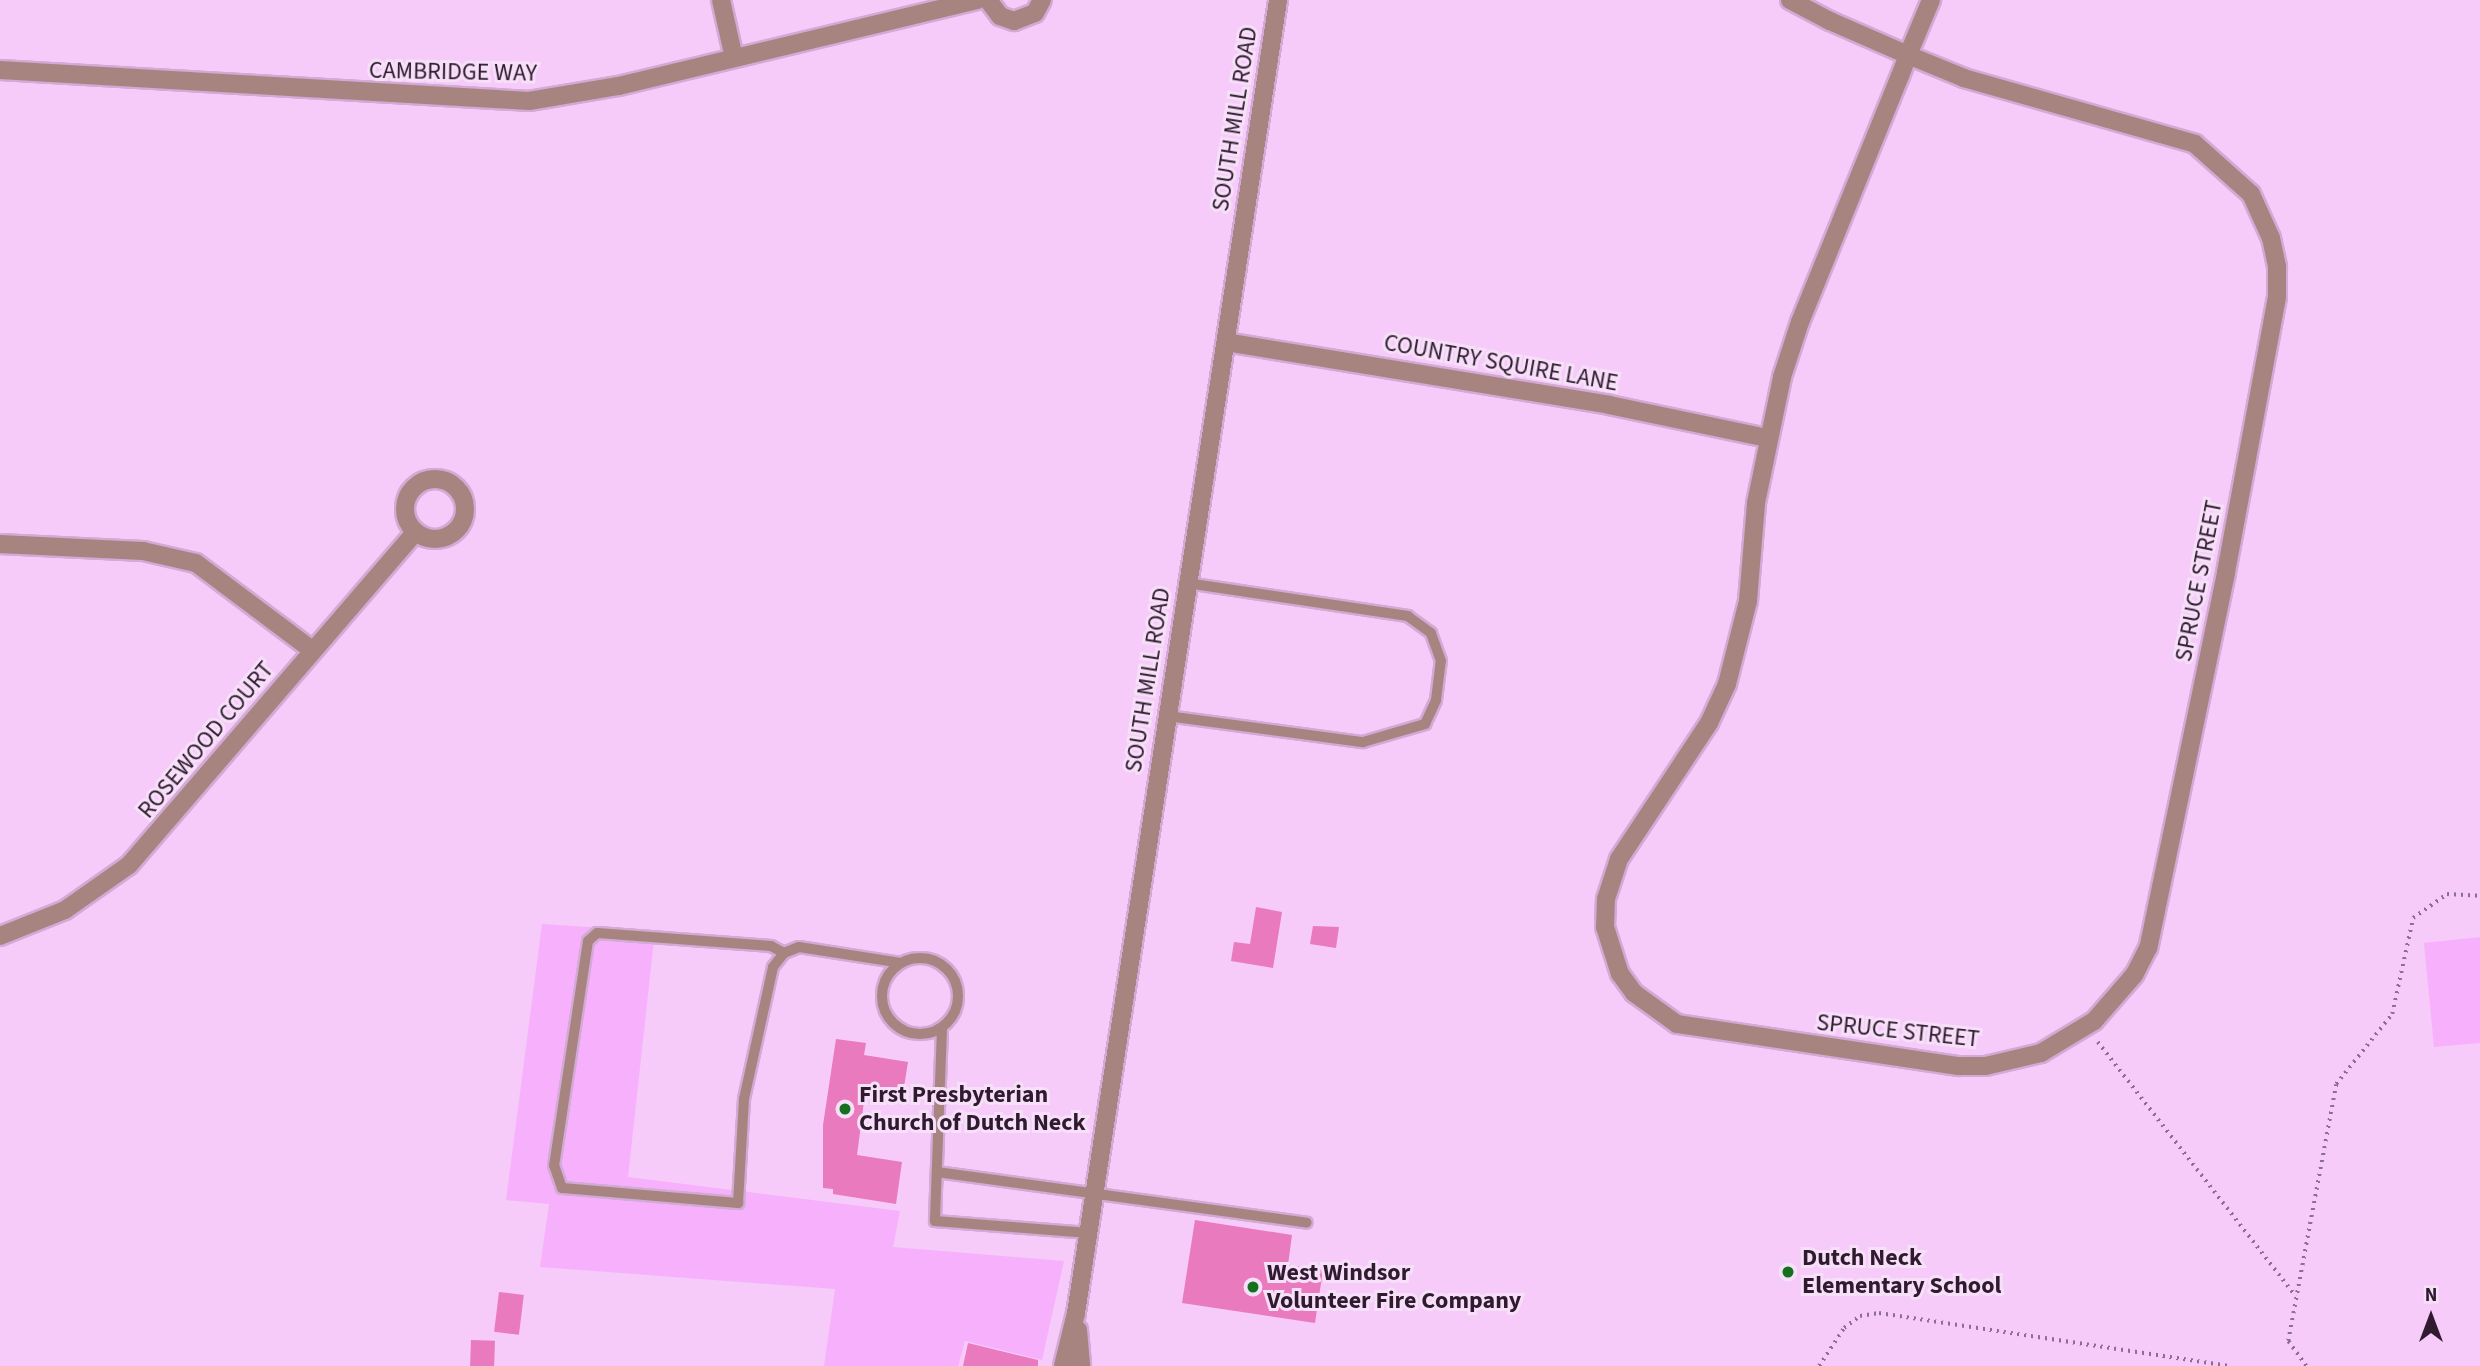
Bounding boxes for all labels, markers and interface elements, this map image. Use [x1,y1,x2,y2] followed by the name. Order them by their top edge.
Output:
[1206,25,1264,213] street label: SOUTH MILL ROAD
[369,56,537,88] street label: CAMBRIDGE WAY
[1382,328,1620,398] street label: COUNTRY SQUIRE LANE
[2169,498,2229,664] street label: SPRUCE STREET
[1119,586,1177,774] street label: SOUTH MILL ROAD
[132,656,280,824] street label: ROSEWOOD COURT
[1815,1008,1981,1054] street label: SPRUCE STREET
[859,1081,1086,1137] place label: First Presbyterian Church of Dutch Neck
[837,1101,853,1117] marker: First Presbyterian Church of Dutch Neck
[1802,1244,2001,1300] place label: Dutch Neck Elementary School
[1267,1259,1521,1315] place label: West Windsor Volunteer Fire Company
[1780,1264,1796,1280] marker: Dutch Neck Elementary School
[1245,1279,1261,1295] marker: West Windsor Volunteer Fire Company
[2396,1282,2466,1352] north arrow
[2425,1282,2437,1309] text: N

